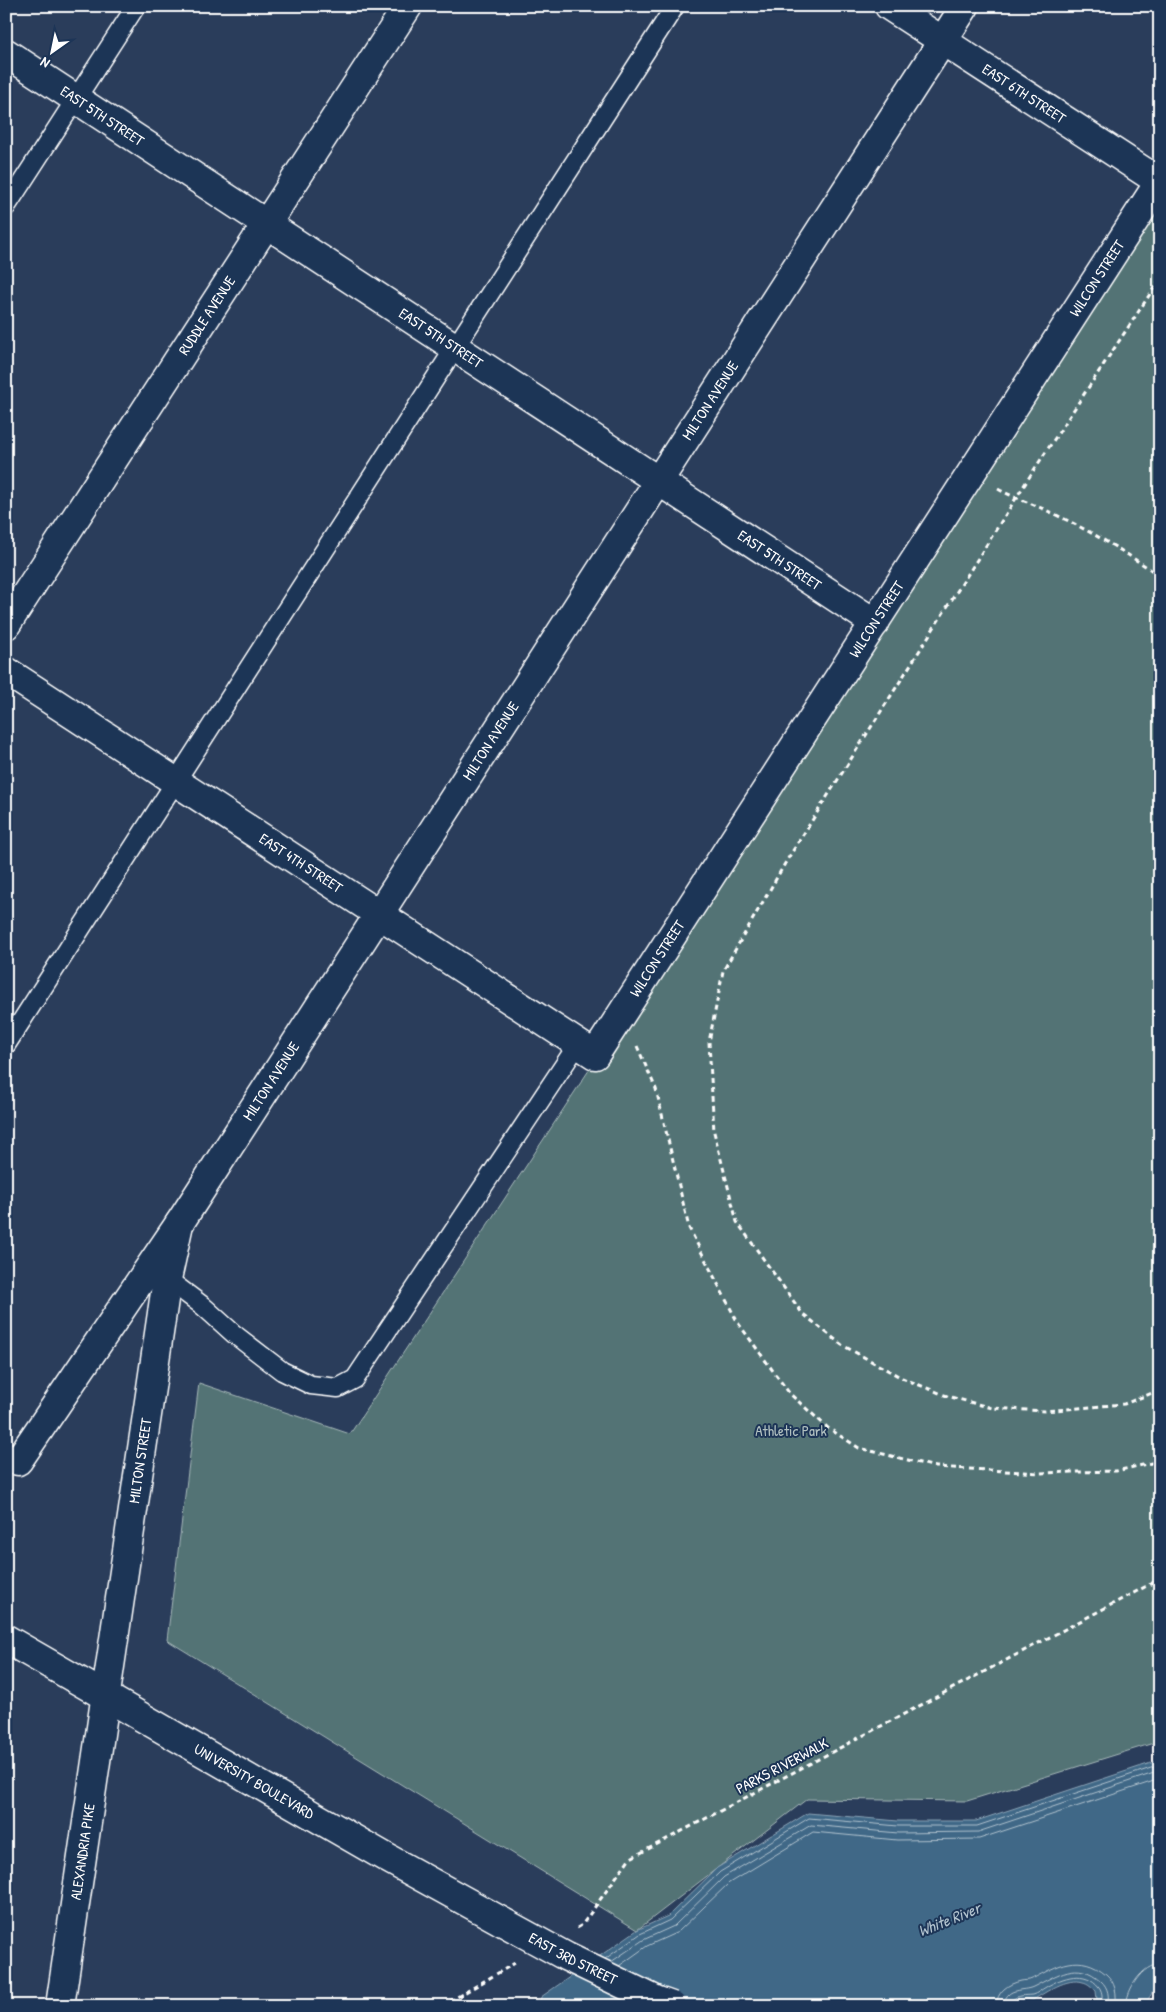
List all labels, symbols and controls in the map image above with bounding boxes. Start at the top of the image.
north arrow [28,28,78,78]
text: N [36,53,53,73]
street label: EAST 6TH STREET [978,58,1071,129]
street label: EAST 5TH STREET [56,80,149,151]
street label: WILCON STREET [1064,235,1130,320]
street label: RUDDLE AVENUE [173,271,240,359]
street label: EAST 5TH STREET [395,303,488,373]
street label: MILTON AVENUE [677,357,743,444]
street label: EAST 5TH STREET [734,525,827,596]
street label: WILCON STREET [844,576,909,661]
street label: MILTON AVENUE [457,697,524,784]
street label: EAST 4TH STREET [255,828,348,898]
street label: WILCON STREET [624,915,690,1001]
street label: MILTON AVENUE [237,1037,304,1125]
street label: MILTON STREET [123,1416,157,1505]
park label: Athletic Park [755,1420,827,1441]
street label: PARKS RIVERWALK [732,1732,832,1799]
street label: UNIVERSITY BOULEVARD [190,1738,319,1824]
street label: ALEXANDRIA PIKE [65,1802,100,1901]
water label: White River [915,1896,985,1941]
street label: EAST 3RD STREET [525,1927,622,1990]

